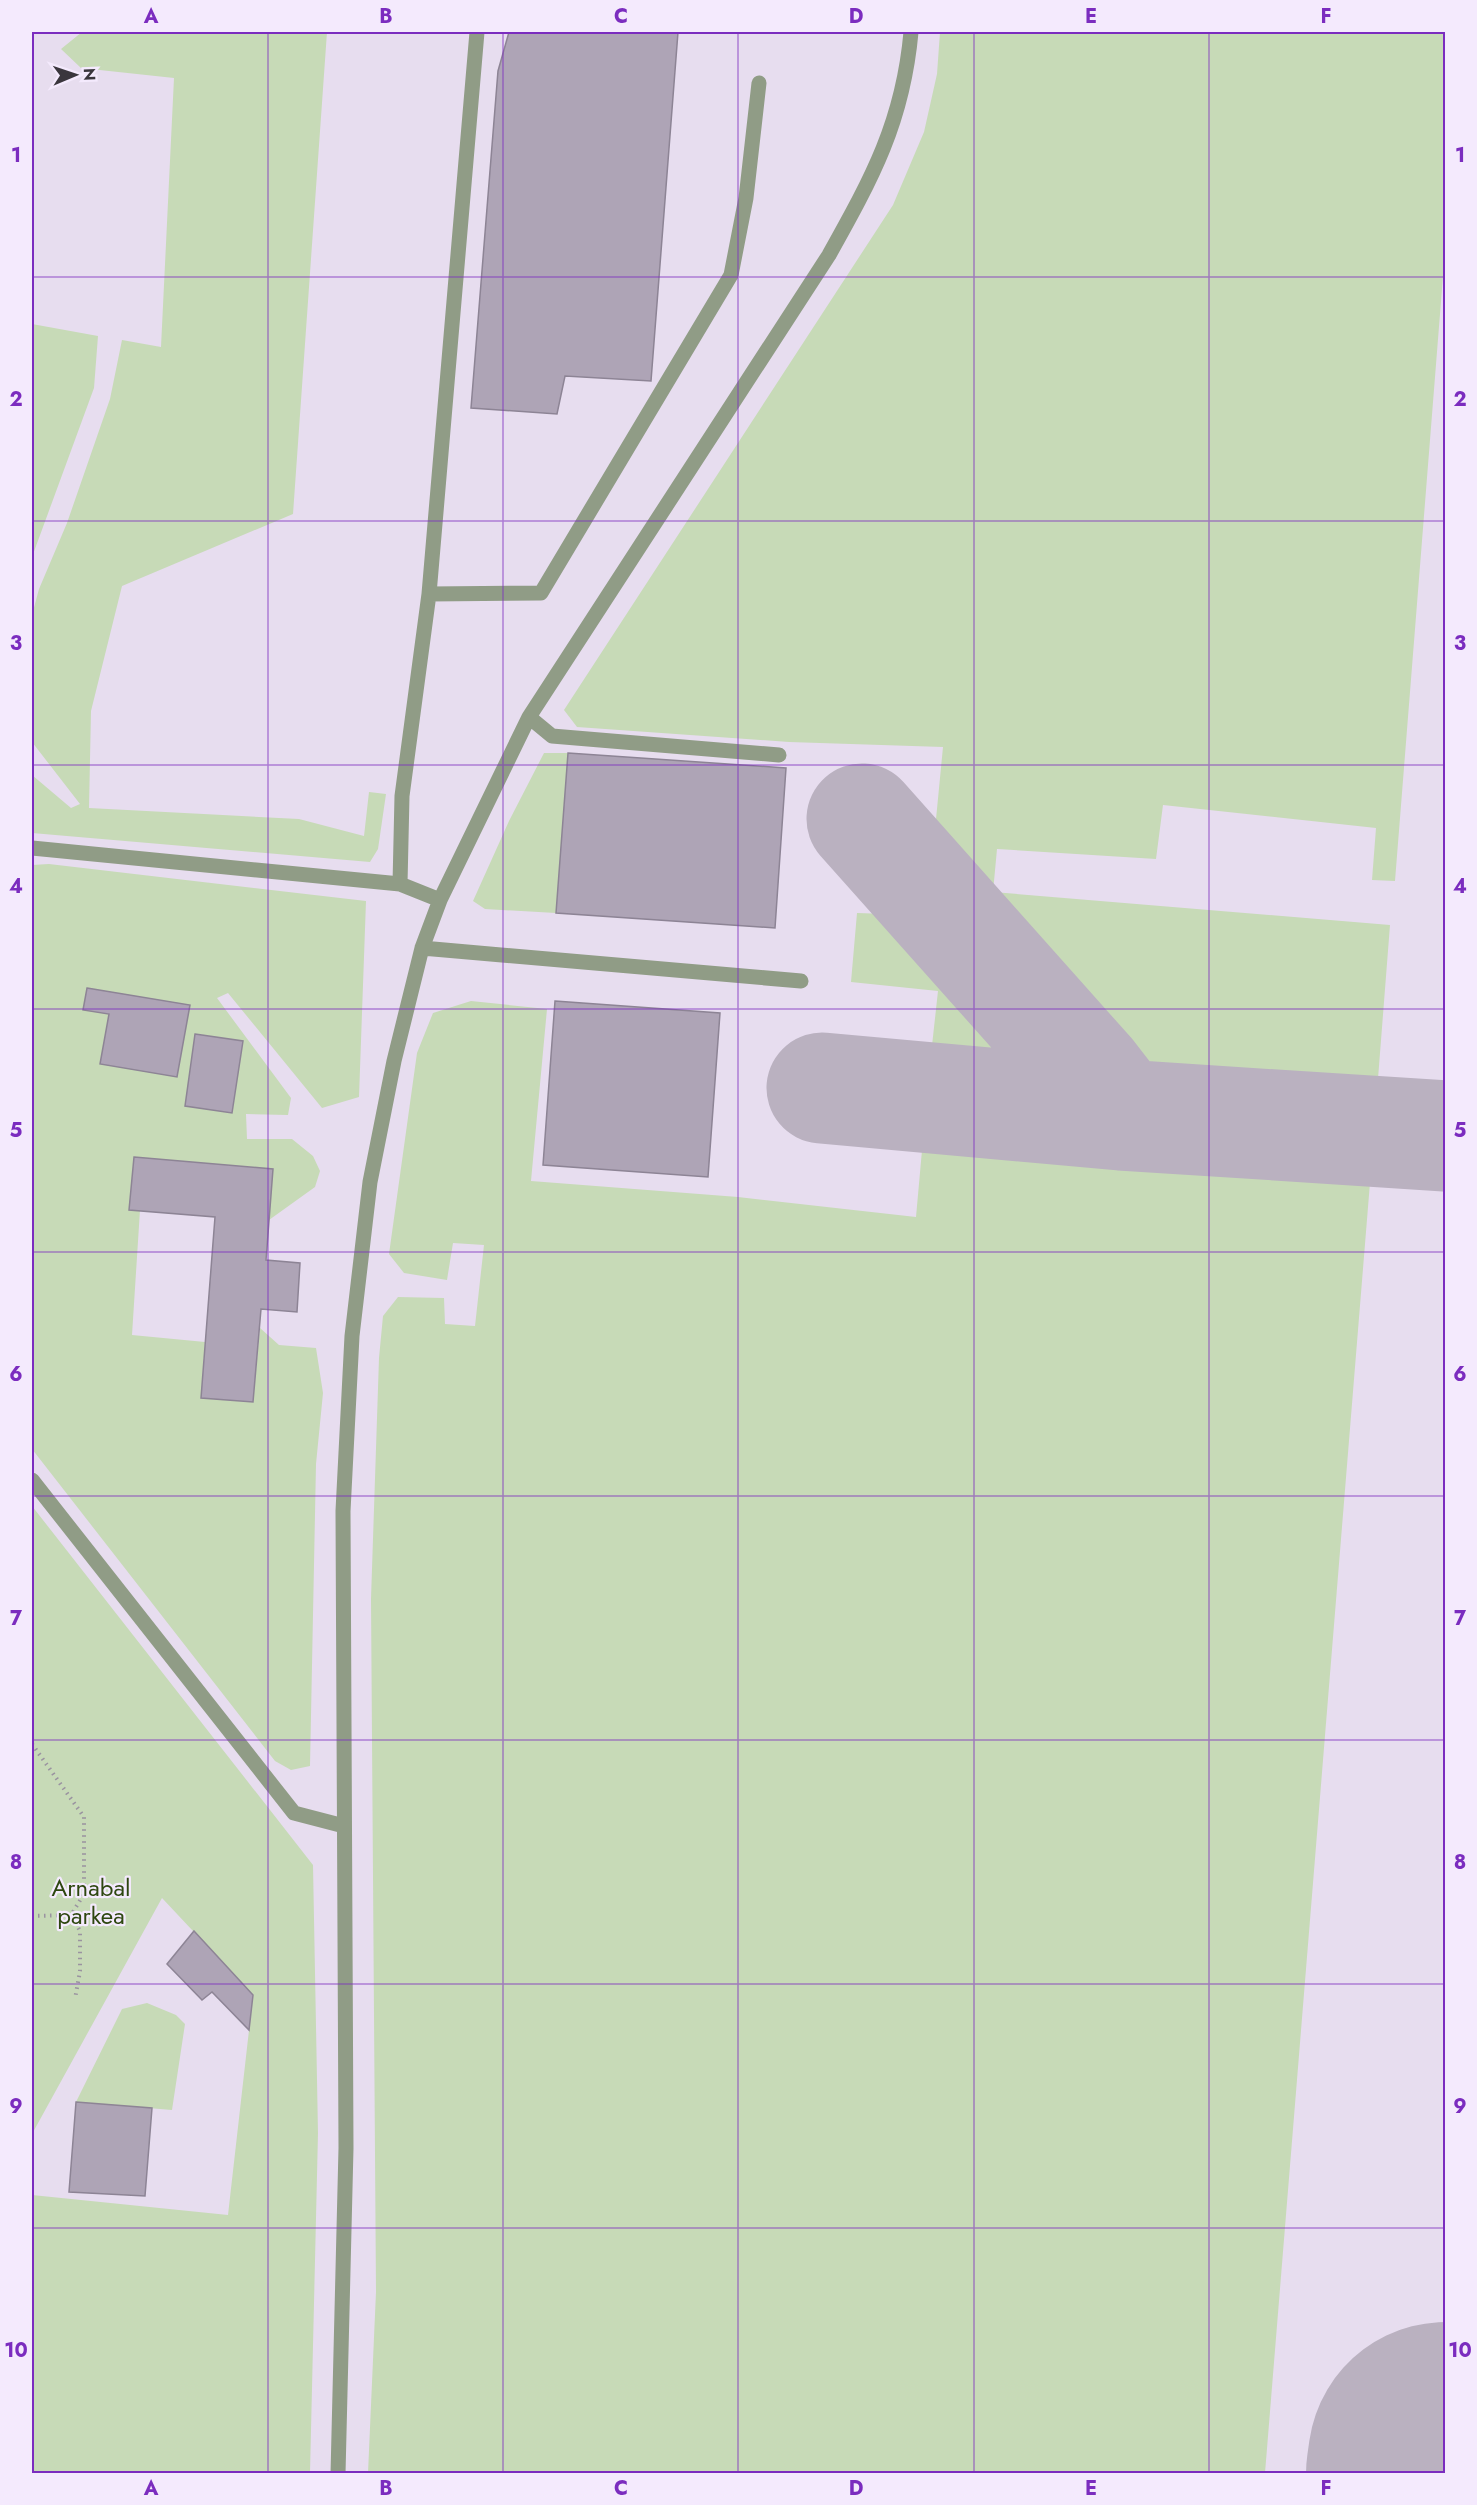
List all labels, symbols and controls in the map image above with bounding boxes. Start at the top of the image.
text: A [143,2,159,31]
text: B [379,2,393,31]
text: C [614,2,628,31]
text: D [849,2,863,31]
text: E [1085,2,1097,31]
text: F [1320,2,1332,31]
north arrow [45,45,105,105]
text: N [78,68,101,81]
text: 1 [11,141,21,170]
text: 1 [1455,141,1465,170]
text: 2 [9,385,23,414]
text: 2 [1453,385,1467,414]
text: 3 [10,629,22,658]
text: 3 [1454,629,1466,658]
text: 4 [9,872,23,901]
text: 4 [1453,872,1467,901]
text: 5 [10,1116,23,1145]
text: 5 [1454,1116,1467,1145]
text: 6 [9,1360,23,1389]
text: 6 [1453,1360,1467,1389]
text: 7 [10,1604,23,1633]
text: 7 [1454,1604,1467,1633]
text: 8 [10,1848,22,1877]
text: 8 [1454,1848,1466,1877]
park label: Arnabal parkea [52,1870,130,1933]
text: 9 [9,2092,23,2121]
text: 9 [1453,2092,1467,2121]
text: 10 [4,2336,28,2365]
text: 10 [1448,2336,1472,2365]
text: A [143,2474,159,2503]
text: B [379,2474,393,2503]
text: C [614,2474,628,2503]
text: D [849,2474,863,2503]
text: E [1085,2474,1097,2503]
text: F [1320,2474,1332,2503]

